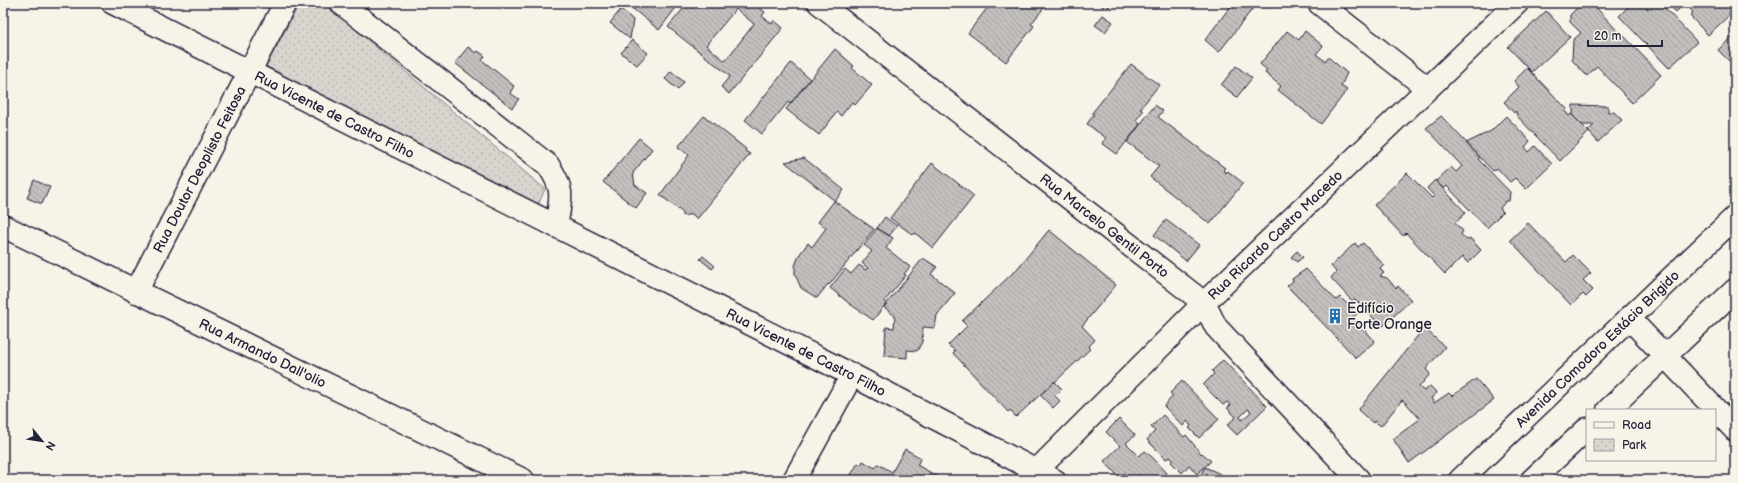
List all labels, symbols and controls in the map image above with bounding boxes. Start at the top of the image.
scale bar [1588,22,1662,48]
text: 20 m [1594,29,1621,44]
street label: Rua Vicente de Castro Filho [252,67,417,162]
street label: Rua Doutor Deoplisto Feitosa [149,83,249,256]
street label: Rua Ricardo Castro Macedo [1204,166,1346,303]
street label: Rua Marcelo Gentil Porto [1036,170,1173,281]
street label: Avenida Comodoro Estácio Brigido [1512,267,1683,431]
place label: Edifício Forte Orange [1347,300,1432,333]
street label: Rua Vicente de Castro Filho [723,305,889,400]
building icon: Edifício Forte Orange [1326,307,1344,325]
street label: Rua Armando Dall'olio [196,315,329,391]
legend [1586,409,1716,461]
text: Road [1622,418,1651,433]
north arrow [22,421,62,461]
text: Park [1622,438,1646,453]
text: N [43,439,58,453]

